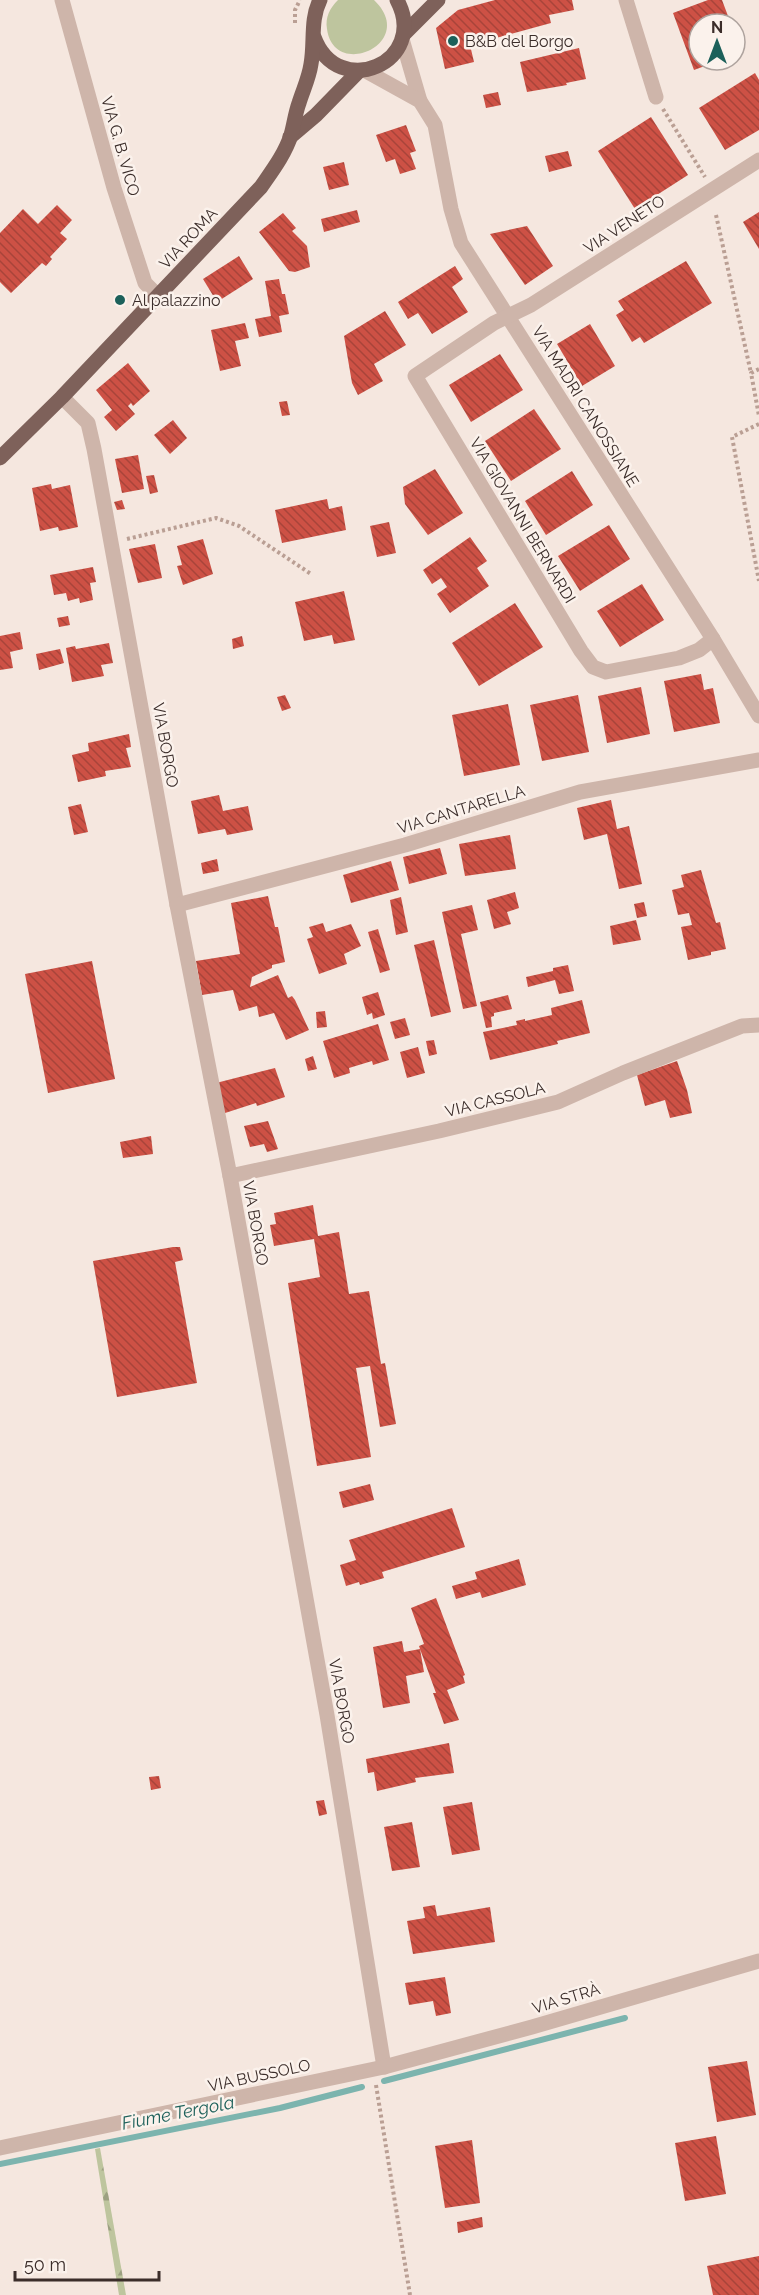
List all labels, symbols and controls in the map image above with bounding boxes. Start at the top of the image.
north arrow [687,12,747,72]
text: N [711,18,723,37]
place label: B&B del Borgo [465,32,573,51]
marker: B&B del Borgo [446,34,460,48]
street label: VIA G. B. VICO [97,94,144,198]
street label: VIA VENETO [580,191,668,258]
street label: VIA ROMA [155,204,222,273]
place label: Al palazzino [132,291,221,310]
marker: Al palazzino [113,293,127,307]
street label: VIA MADRI CANOSSIANE [528,322,643,491]
street label: VIA GIOVANNI BERNARDI [466,434,580,606]
street label: VIA BORGO [149,701,182,789]
street label: VIA CANTARELLA [395,781,527,838]
street label: VIA CASSOLA [443,1078,547,1121]
street label: VIA BORGO [239,1179,272,1267]
street label: VIA BORGO [325,1657,358,1745]
street label: VIA STRÀ [530,1978,603,2018]
street label: VIA BUSSOLO [206,2055,312,2096]
water label: Fiume Tergola [120,2091,236,2134]
scale bar [15,2244,159,2282]
text: 50 m [24,2254,66,2275]

